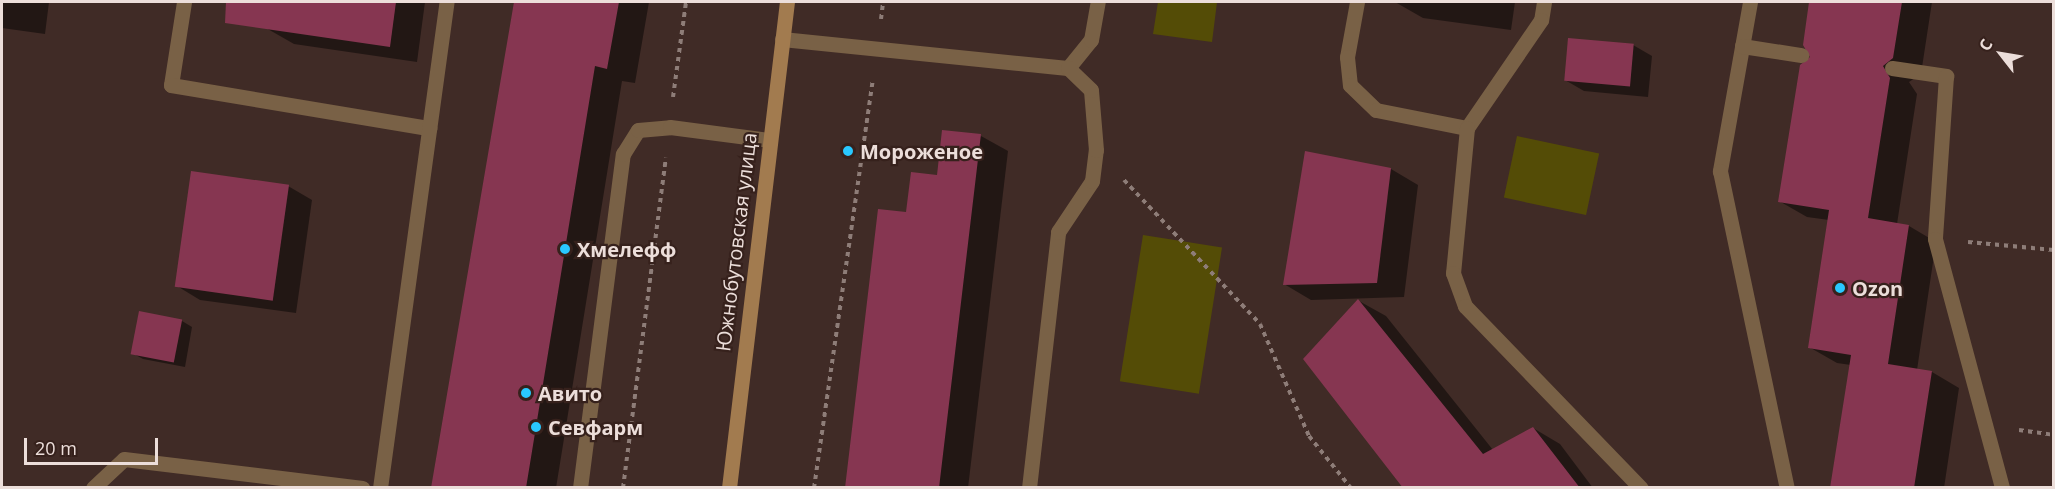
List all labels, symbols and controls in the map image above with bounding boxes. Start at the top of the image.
north arrow [1971,24,2031,84]
text: С [1974,35,1998,55]
street label: Южнобутовская улица [711,131,761,353]
place label: Мороженое [860,139,983,163]
marker: Мороженое [841,144,855,158]
place label: Хмелефф [577,237,676,261]
marker: Хмелефф [558,242,572,256]
place label: Ozon [1852,276,1903,300]
marker: Ozon [1833,281,1847,295]
place label: Авито [538,381,602,405]
marker: Авито [519,386,533,400]
place label: Севфарм [548,415,643,439]
marker: Севфарм [529,420,543,434]
scale bar [27,426,160,464]
text: 20 m [35,436,77,460]

